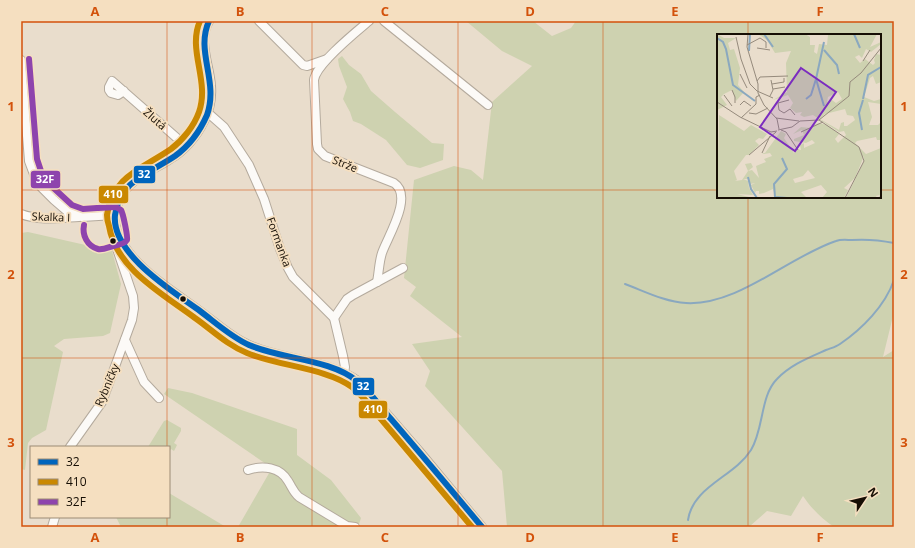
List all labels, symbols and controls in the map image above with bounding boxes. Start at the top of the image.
text: A [91,2,100,20]
text: B [236,2,245,20]
text: C [381,2,389,20]
text: D [525,2,535,20]
text: E [671,2,679,20]
text: F [816,2,824,20]
inset map [717,34,881,198]
text: 1 [7,97,15,115]
text: 1 [900,97,908,115]
street label: Žlutá [141,104,170,133]
street label: Strže [330,152,360,175]
line badge: 32 [133,165,156,184]
text: 32 [138,166,150,181]
line badge: 32F [30,170,61,189]
text: 32F [36,171,54,186]
line badge: 410 [98,185,129,204]
text: 410 [104,186,122,201]
street label: Skalka I [32,208,71,225]
street label: Formanka [264,215,295,269]
unlabelled marker [108,236,118,246]
text: 2 [7,265,15,283]
text: 2 [900,265,908,283]
unlabelled marker [178,294,188,304]
street label: Rybníčky [91,361,122,409]
line badge: 32 [352,377,375,396]
text: 32 [357,378,369,393]
line badge: 410 [358,400,388,419]
text: 410 [364,401,382,416]
text: 3 [7,433,15,451]
text: 3 [900,433,908,451]
legend [30,446,170,518]
text: 32 [66,453,80,470]
text: 410 [66,473,87,490]
north arrow [845,478,885,518]
text: N [865,484,882,500]
text: 32F [66,493,86,510]
text: A [91,528,100,546]
text: B [236,528,245,546]
text: C [381,528,389,546]
text: D [525,528,535,546]
text: E [671,528,679,546]
text: F [816,528,824,546]

